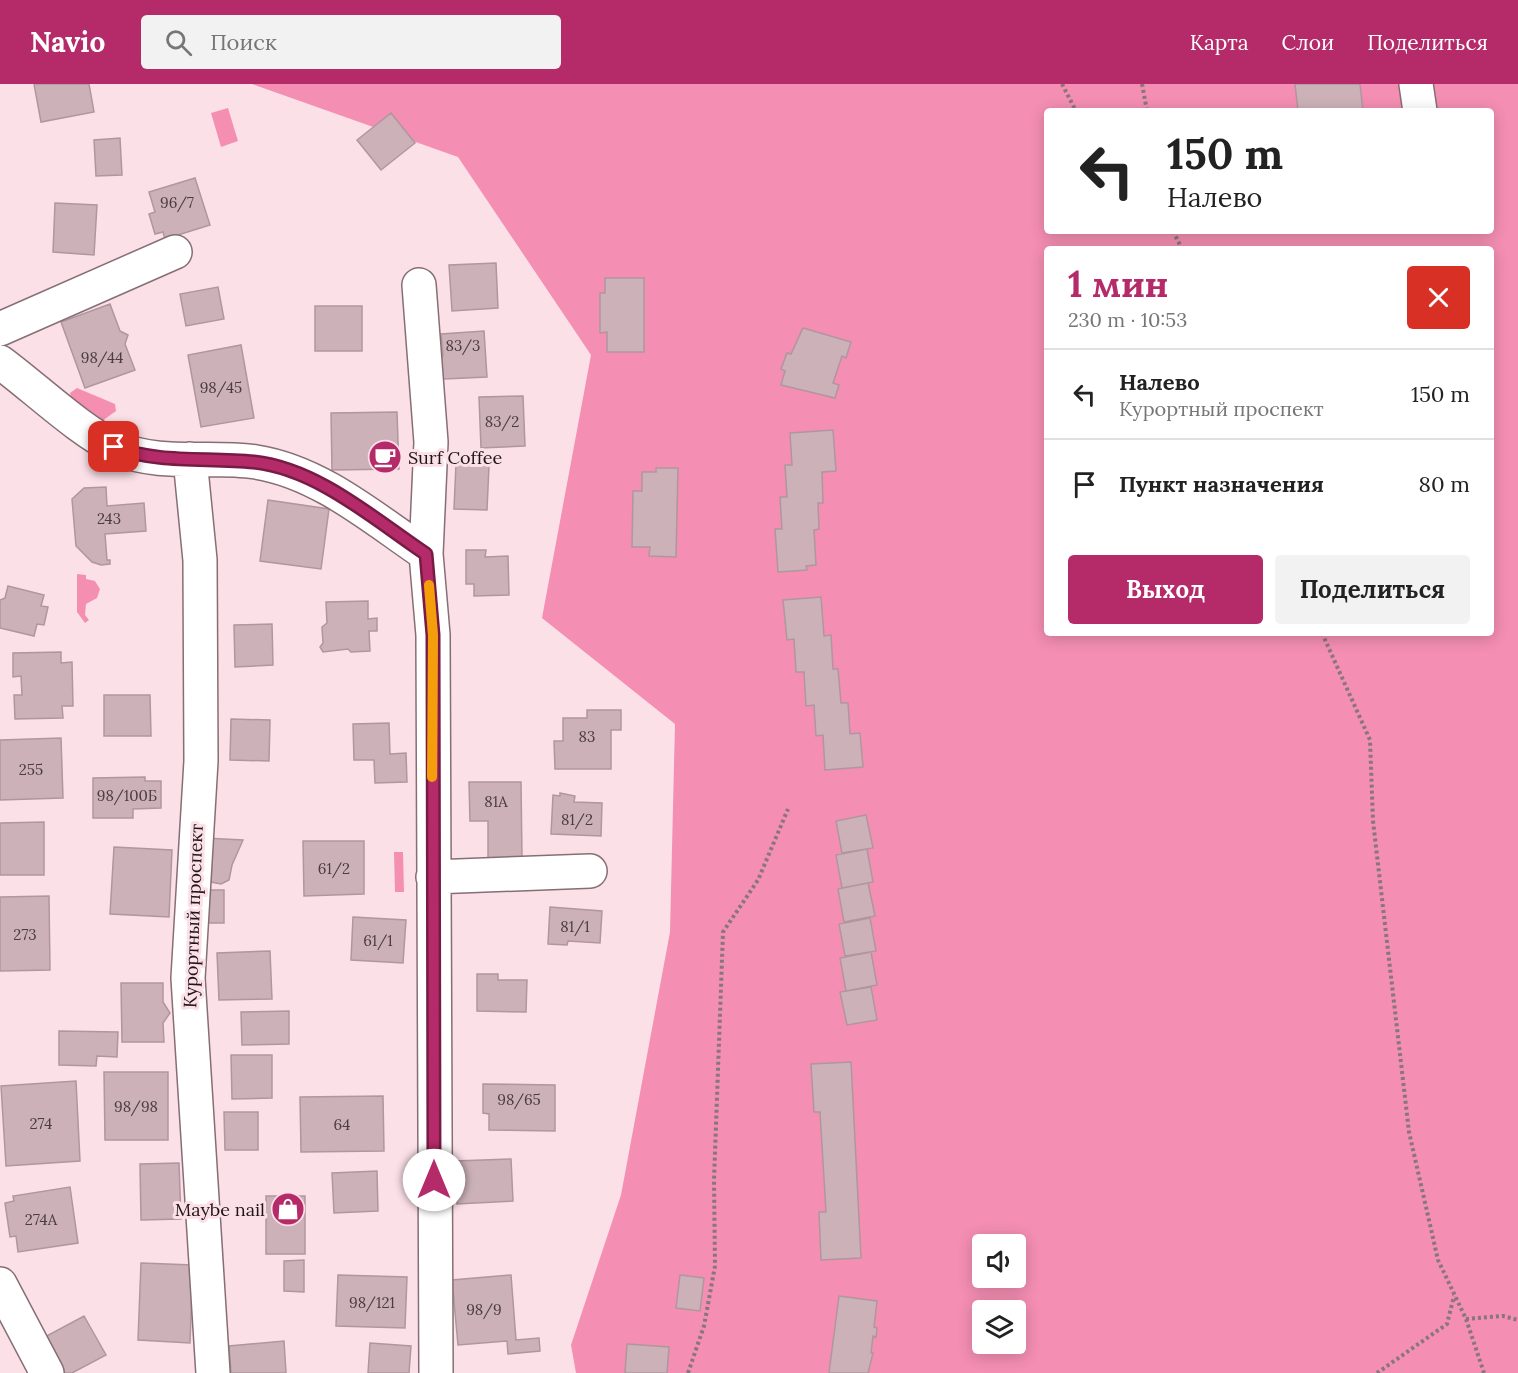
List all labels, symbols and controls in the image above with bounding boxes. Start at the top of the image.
search box [141,15,561,69]
text: Navio [30,24,105,60]
icon: search [162,26,195,59]
text: Поиск [210,28,277,56]
text: Карта [1190,29,1249,56]
text: Слои [1282,29,1334,56]
text: Поделиться [1367,29,1488,56]
text: 150 m [1167,127,1283,181]
icon: left [1068,132,1146,210]
text: Налево [1167,180,1262,214]
house number: 96/7 [160,193,194,213]
text: 1 мин [1068,261,1169,307]
button: close [1407,266,1470,329]
text: 230 m · 10:53 [1068,307,1187,332]
house number: 83/3 [446,336,480,356]
house number: 98/44 [81,348,123,368]
text: Налево [1119,368,1200,396]
house number: 98/45 [200,378,242,398]
icon: left [1068,378,1101,411]
text: 150 m [1411,380,1470,408]
text: Курортный проспект [1119,396,1324,421]
house number: 83/2 [485,412,519,432]
pin [88,421,139,472]
icon: arrive [97,430,130,463]
cafe icon: Surf Coffee [367,439,403,475]
place label: Surf Coffee [408,446,502,469]
icon: arrive [1068,468,1101,501]
text: Пункт назначения [1119,470,1324,498]
text: 80 m [1419,470,1470,498]
house number: 243 [97,509,121,528]
button: Выход [1068,555,1263,624]
button: Поделиться [1275,555,1470,624]
house number: 83 [579,727,595,746]
house number: 255 [19,760,43,779]
house number: 98/100Б [97,786,157,806]
house number: 81А [484,792,508,811]
house number: 81/2 [561,810,593,830]
street label: Курортный проспект [178,823,208,1008]
house number: 61/2 [318,859,350,879]
house number: 81/1 [560,917,590,937]
house number: 273 [13,925,37,944]
house number: 61/1 [363,931,393,951]
house number: 98/65 [497,1090,541,1110]
house number: 98/98 [114,1097,158,1117]
house number: 274 [30,1114,52,1133]
house number: 64 [334,1115,350,1134]
position arrow [402,1148,466,1212]
shop icon: Maybe nail [270,1191,306,1227]
place label: Maybe nail [175,1198,265,1221]
house number: 274А [25,1210,58,1229]
map controls [972,1234,1026,1354]
button: sound [972,1234,1026,1288]
house number: 98/121 [349,1293,395,1313]
house number: 98/9 [466,1300,502,1320]
button: layers [972,1300,1026,1354]

